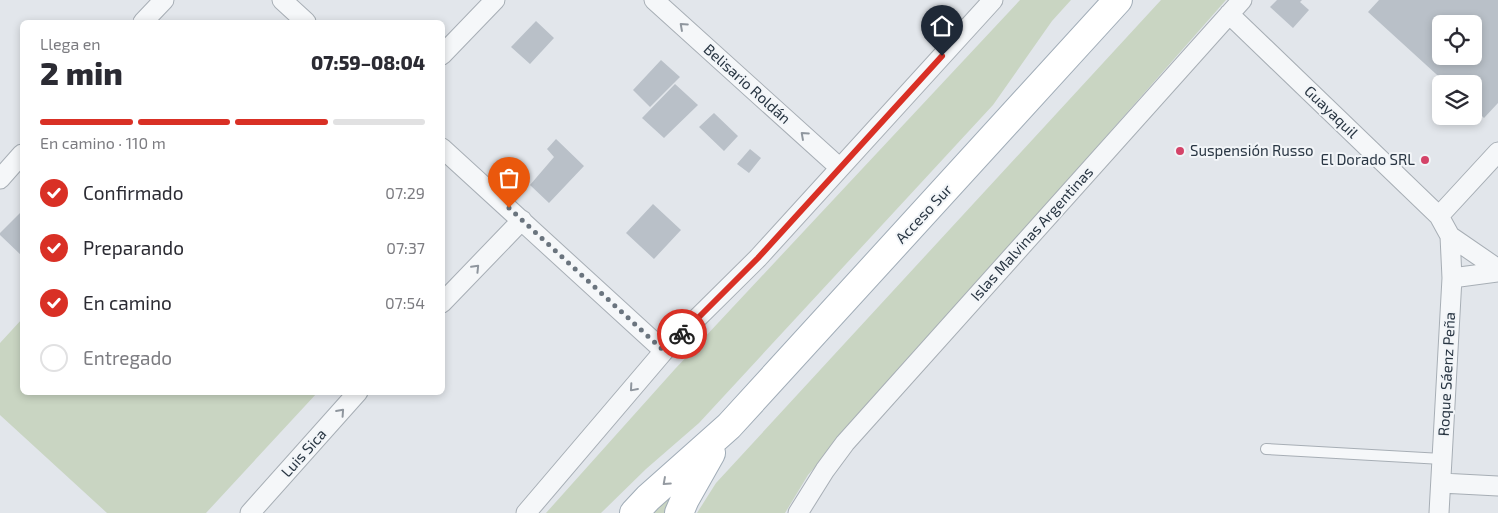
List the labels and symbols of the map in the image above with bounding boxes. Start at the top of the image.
pin [921,5,963,56]
one-way arrow [680,23,689,32]
street label: Belisario Roldán [701,40,795,127]
street label: Guayaquil [1301,81,1363,142]
one-way arrow [800,132,809,141]
place label: Suspensión Russo [1190,141,1314,159]
marker: Suspensión Russo [1174,145,1186,157]
place label: El Dorado SRL [1321,150,1415,168]
marker: El Dorado SRL [1419,154,1431,166]
pin [488,157,530,208]
street label: Islas Malvinas Argentinas [966,163,1096,304]
street label: Acceso Sur [891,180,955,247]
one-way arrow [470,264,479,273]
courier [657,309,707,359]
street label: Roque Sáenz Peña [1434,311,1458,437]
one-way arrow [629,383,638,392]
one-way arrow [335,408,344,417]
street label: Luis Sica [277,425,330,480]
one-way arrow [663,476,672,485]

